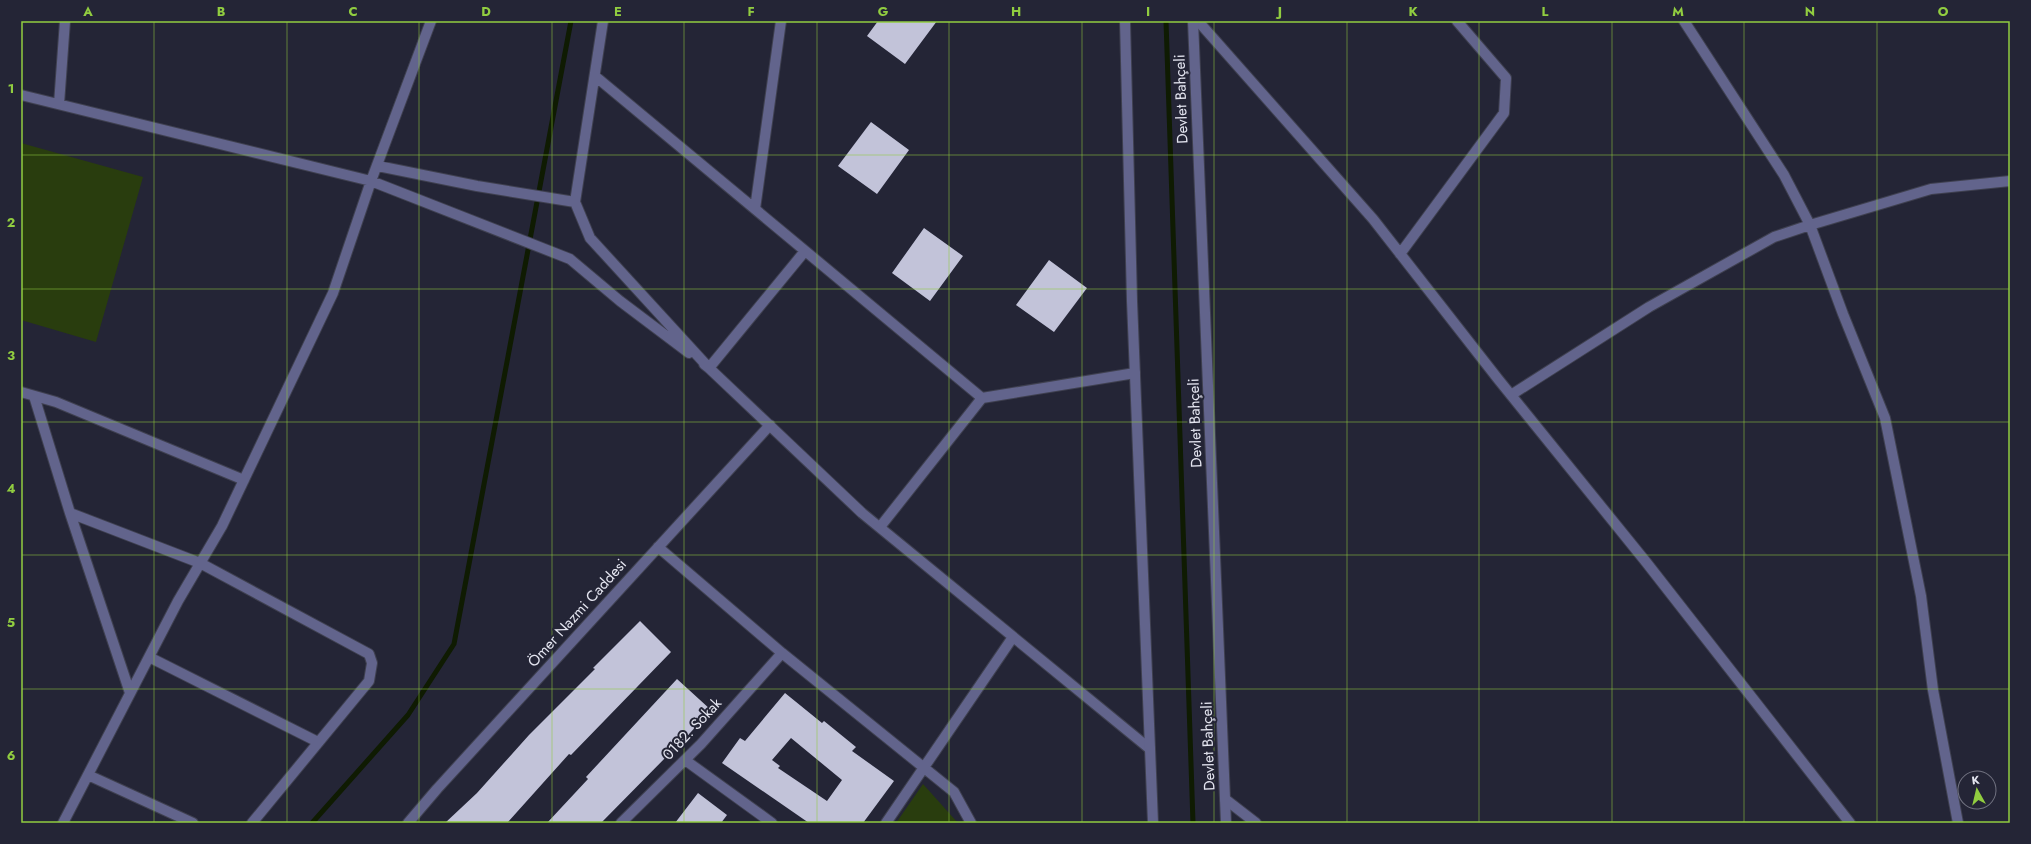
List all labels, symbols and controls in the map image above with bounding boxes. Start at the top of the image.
text: A [82,2,93,21]
text: B [217,2,226,21]
text: C [348,2,358,21]
text: D [481,2,491,21]
text: E [614,2,622,21]
text: F [747,2,755,21]
text: G [878,2,889,21]
text: H [1011,2,1021,21]
text: I [1146,2,1150,21]
text: J [1275,2,1282,21]
text: K [1408,2,1418,21]
text: L [1542,2,1549,21]
text: M [1672,2,1684,21]
text: N [1805,2,1815,21]
text: O [1938,2,1949,21]
street label: Devlet Bahçeli [1168,54,1194,144]
text: 1 [8,79,14,98]
text: 2 [7,213,15,232]
text: 3 [7,346,15,365]
street label: Devlet Bahçeli [1182,378,1208,468]
text: 4 [6,479,16,498]
street label: Ömer Nazmi Caddesi [522,554,632,672]
text: 5 [7,613,15,632]
street label: 0182. Sokak [657,693,727,765]
street label: Devlet Bahçeli [1195,701,1221,791]
text: 6 [7,746,16,765]
north arrow [1957,770,1997,810]
text: K [1971,772,1981,789]

